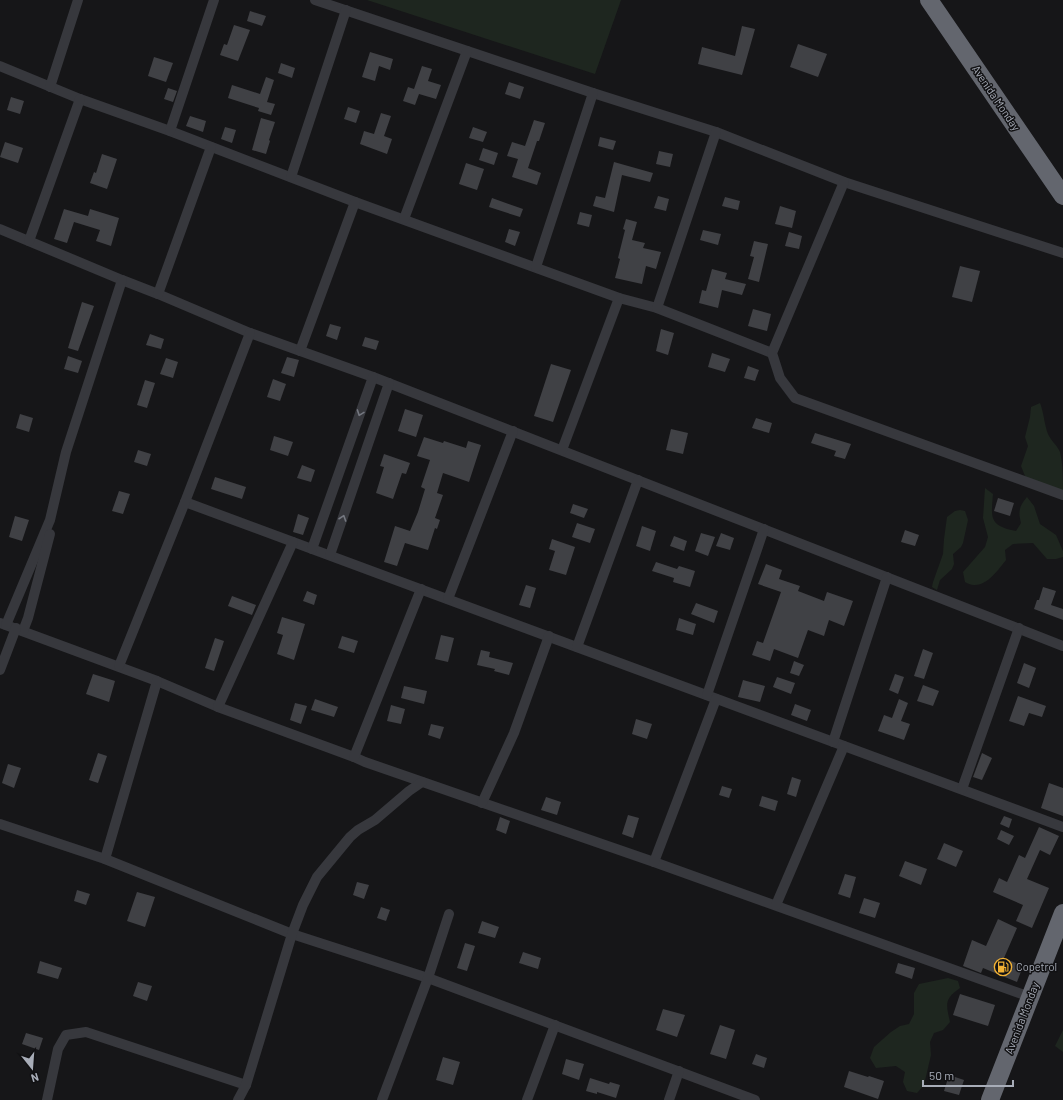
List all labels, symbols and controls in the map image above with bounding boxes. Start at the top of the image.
street label: Avenida Monday [970,63,1023,133]
one-way arrow [356,410,365,417]
one-way arrow [338,515,346,522]
fuel station icon: Copetrol [993,957,1013,977]
place label: Copetrol [1016,960,1057,973]
street label: Avenida Monday [1002,980,1041,1056]
north arrow [12,1048,52,1088]
scale bar [923,1062,1013,1088]
text: 50 m [929,1068,954,1082]
text: N [30,1071,40,1085]

